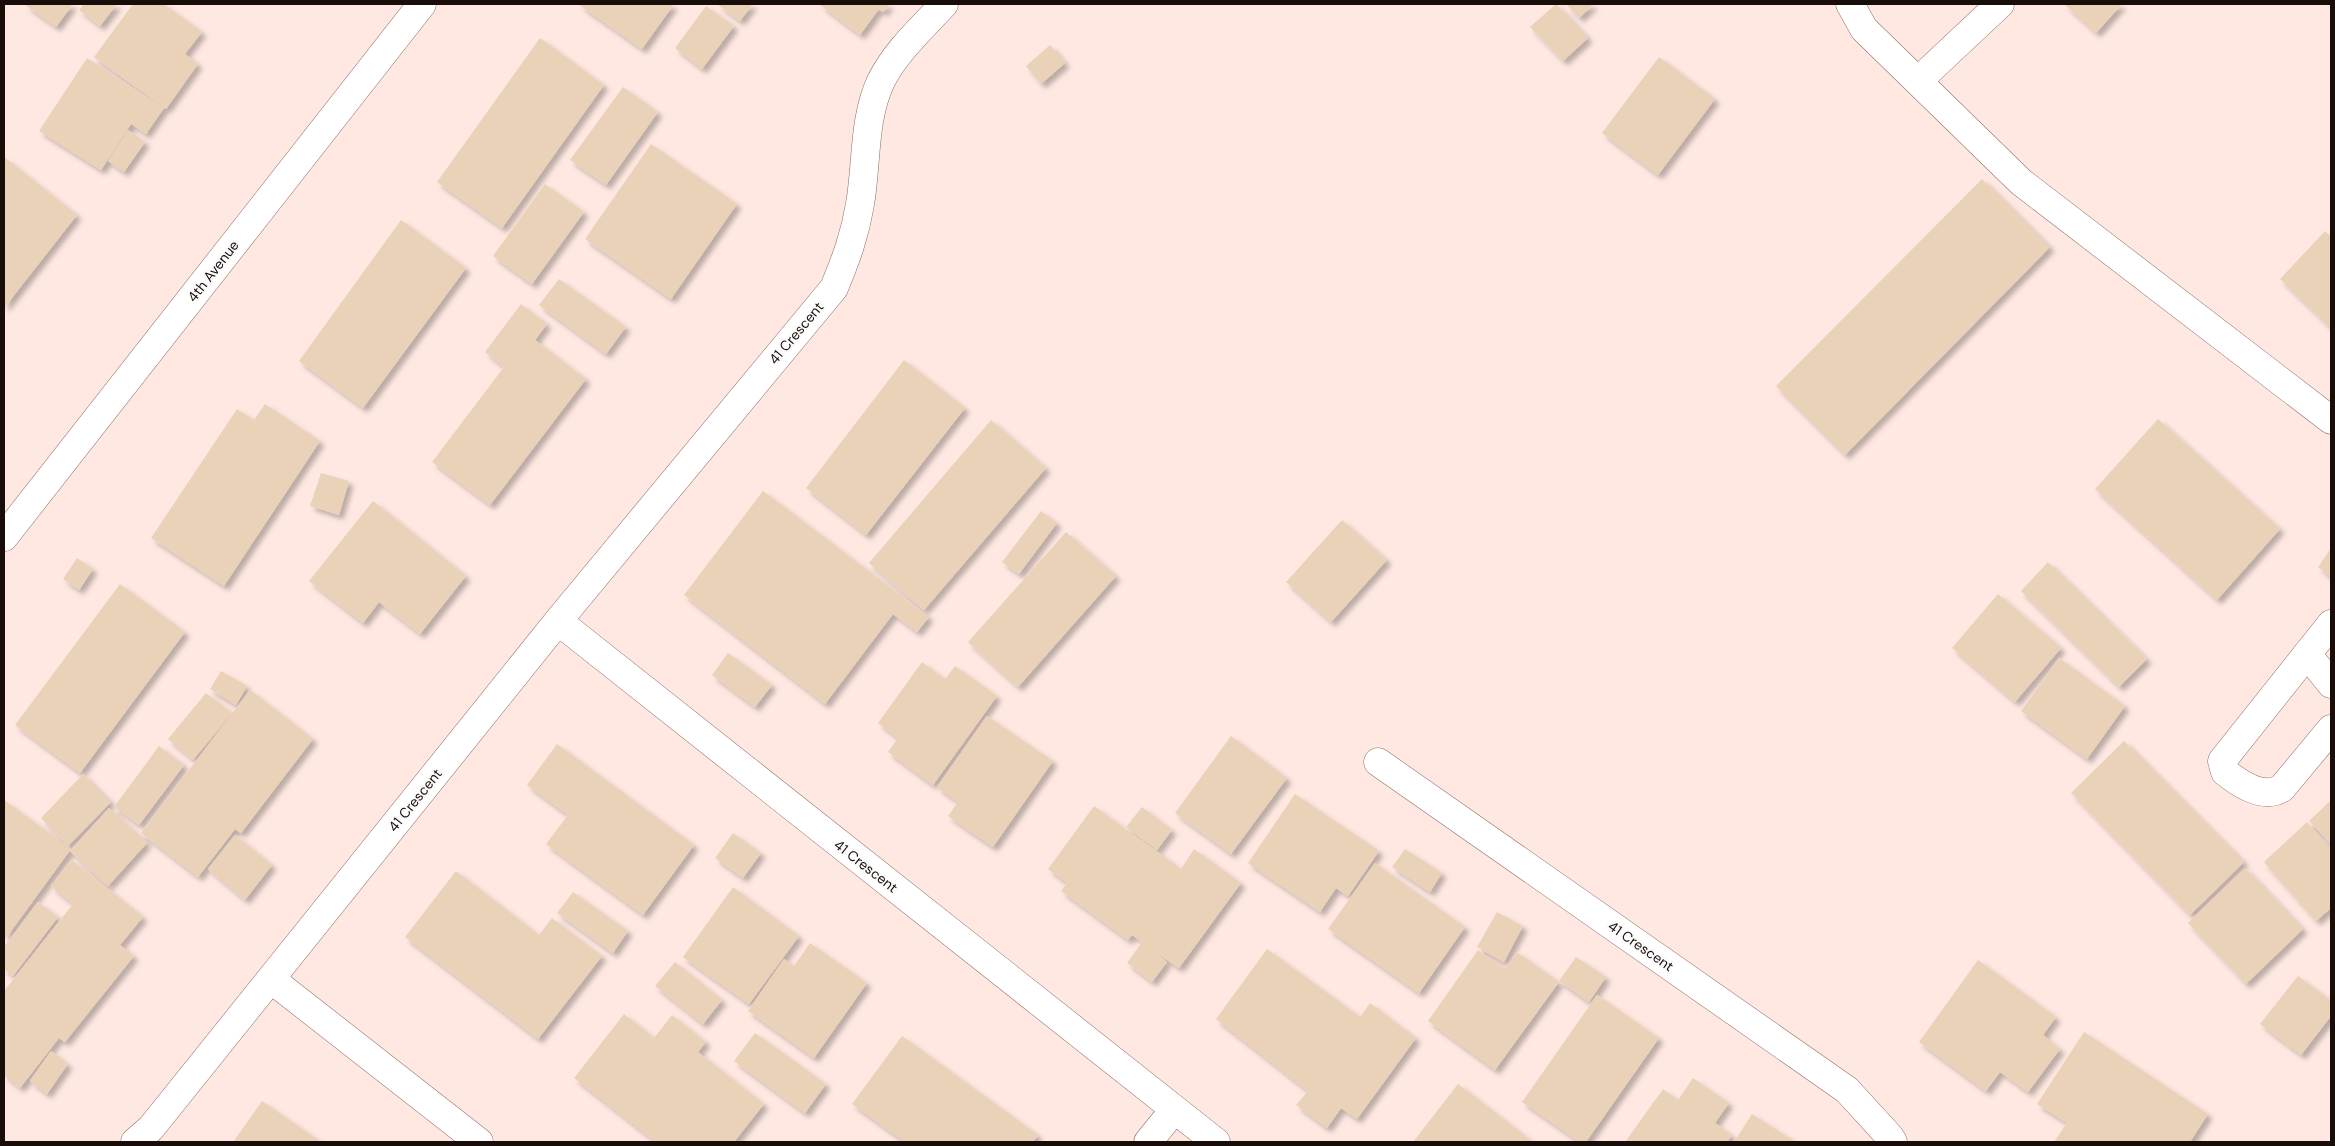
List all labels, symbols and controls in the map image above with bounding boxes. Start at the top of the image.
street label: 4th Avenue [183,237,243,305]
street label: 41 Crescent [765,298,827,368]
street label: 41 Crescent [384,765,446,835]
street label: 41 Crescent [831,836,901,896]
street label: 41 Crescent [1605,917,1677,975]

